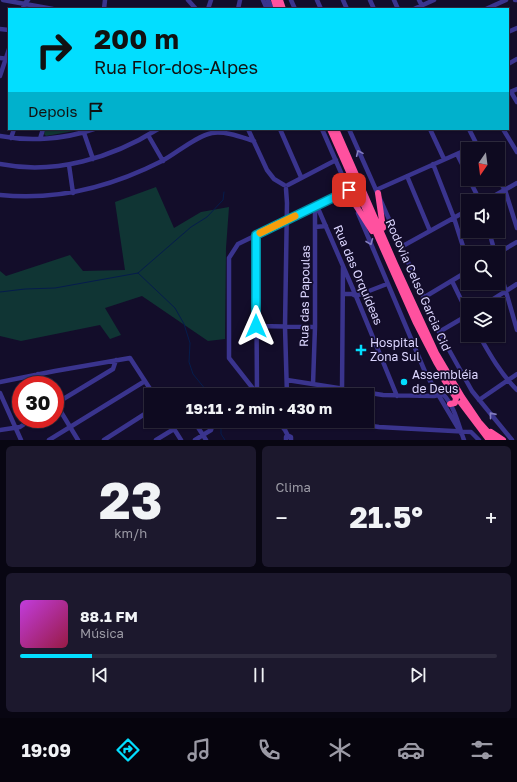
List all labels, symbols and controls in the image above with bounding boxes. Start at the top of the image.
text: 200 m [94,22,179,55]
icon: right [28,24,80,76]
text: Rua Flor-dos-Alpes [94,56,258,78]
icon: arrive [85,100,107,122]
text: Depois [28,102,77,120]
north arrow [461,142,505,186]
map controls [461,142,505,342]
one-way arrow [356,150,364,157]
pin [332,173,366,207]
icon: arrive [338,179,360,201]
button: sound [461,194,505,238]
street label: Rodovia Celso Garcia Cid [383,216,454,353]
street label: Rua das Orquídeas [331,223,386,327]
one-way arrow [366,239,374,246]
street label: Rua das Papoulas [296,245,313,347]
button: search [461,246,505,290]
button: layers [461,298,505,342]
position arrow [235,305,277,347]
place label: Hospital Zona Sul [370,335,420,364]
marker: Hospital Zona Sul [355,344,367,356]
place label: Assembléia de Deus [412,367,478,396]
speed limit sign: 30 [12,376,64,428]
marker: Assembléia de Deus [399,377,409,387]
text: 19:11 · 2 min · 430 m [186,399,332,417]
one-way arrow [489,413,496,420]
text: 23 [99,468,162,530]
text: Clima [276,479,311,495]
text: 21.5° [350,499,423,535]
text: − [276,504,288,531]
text: + [485,504,497,531]
text: km/h [114,525,147,541]
text: 88.1 FM [80,607,138,625]
text: Música [80,625,124,641]
icon: previous [89,664,111,686]
icon: pause [248,664,270,686]
icon: next [407,664,429,686]
icon: directions [114,736,142,764]
icon: music [185,736,213,764]
icon: phone [255,736,283,764]
icon: climate [326,736,354,764]
icon: car [397,736,425,764]
icon: filters [468,736,496,764]
text: 19:09 [21,739,71,761]

